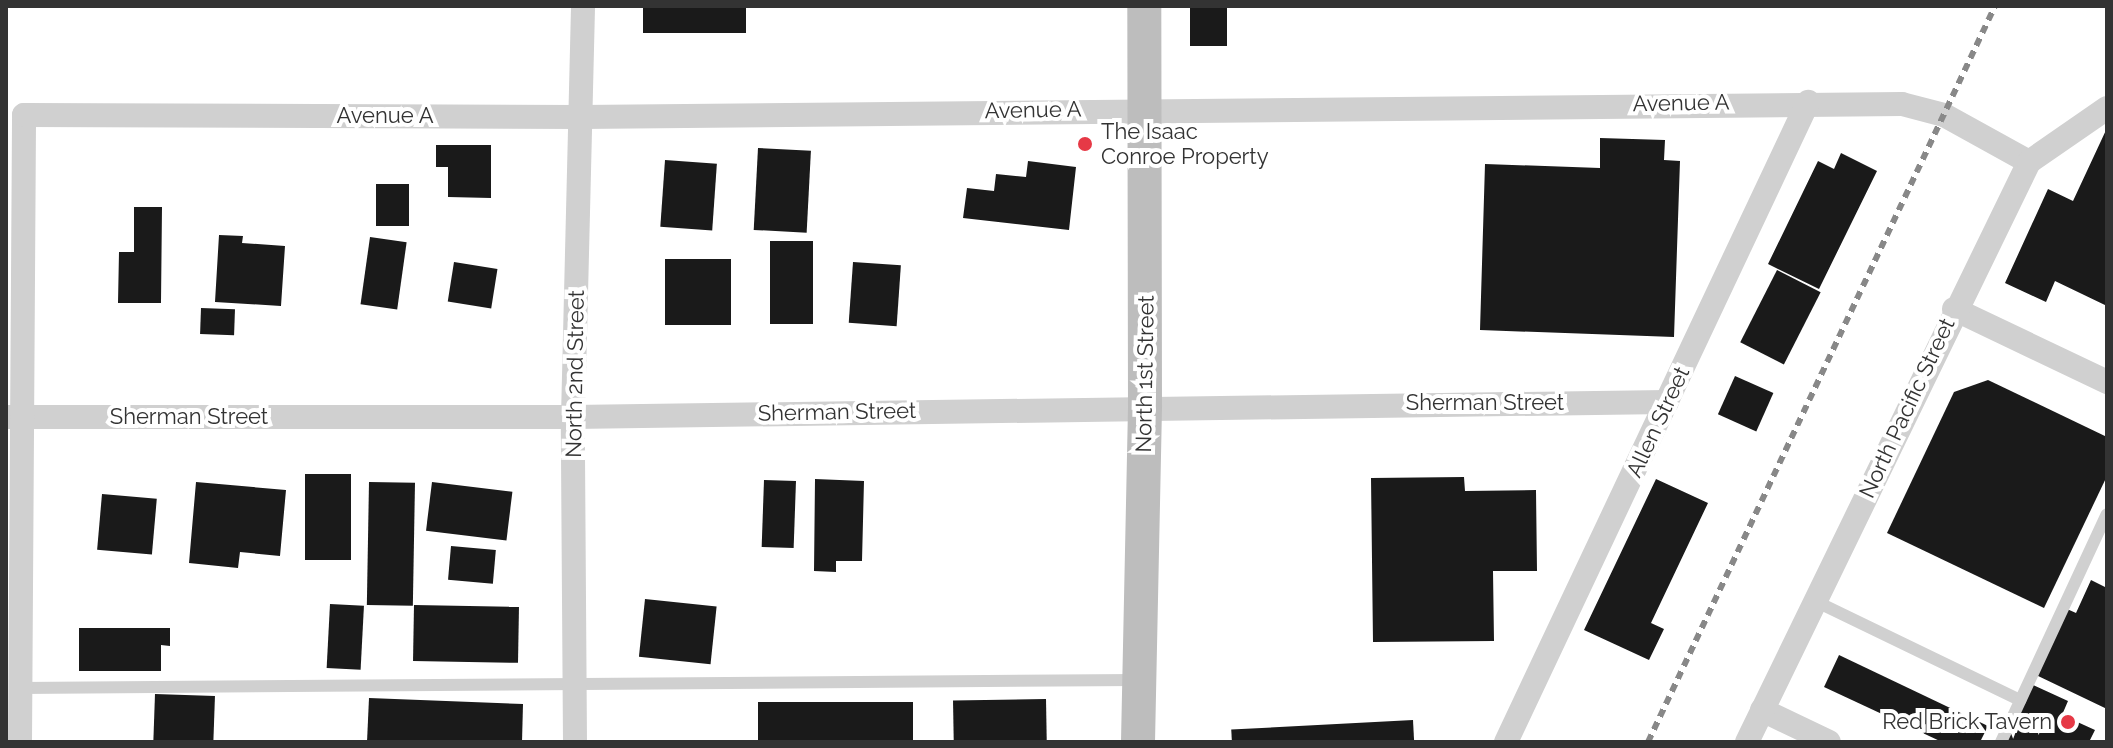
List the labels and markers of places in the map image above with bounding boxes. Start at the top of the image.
place label: The Isaac Conroe Property [1101,118,1269,170]
marker: The Isaac Conroe Property [1076,135,1094,153]
place label: Red Brick Tavern [1882,709,2052,735]
marker: Red Brick Tavern [2059,713,2077,731]

